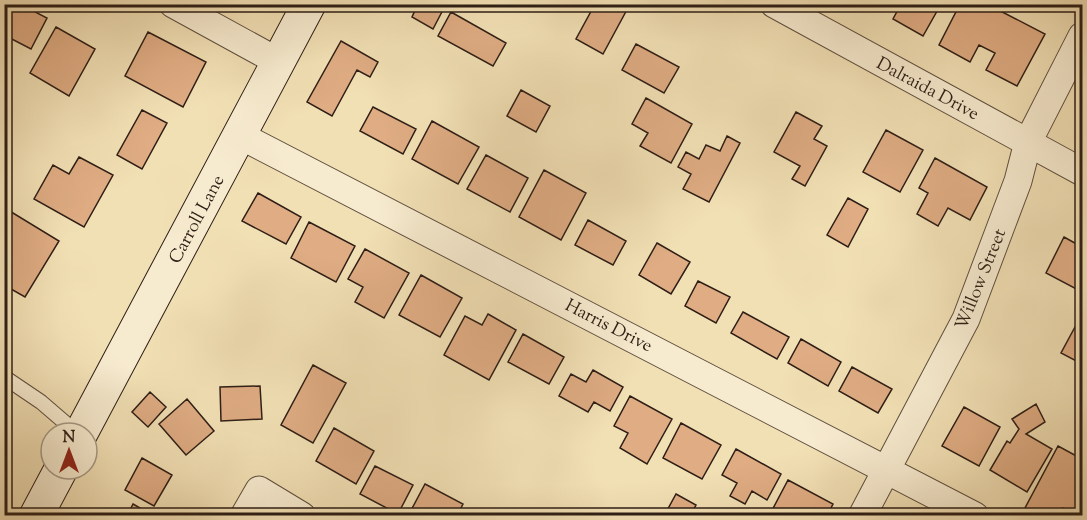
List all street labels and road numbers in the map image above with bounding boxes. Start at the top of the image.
street label: Dalraida Drive [871,52,983,128]
street label: Carroll Lane [163,171,232,269]
street label: Willow Street [950,225,1014,334]
street label: Harris Drive [560,294,656,360]

